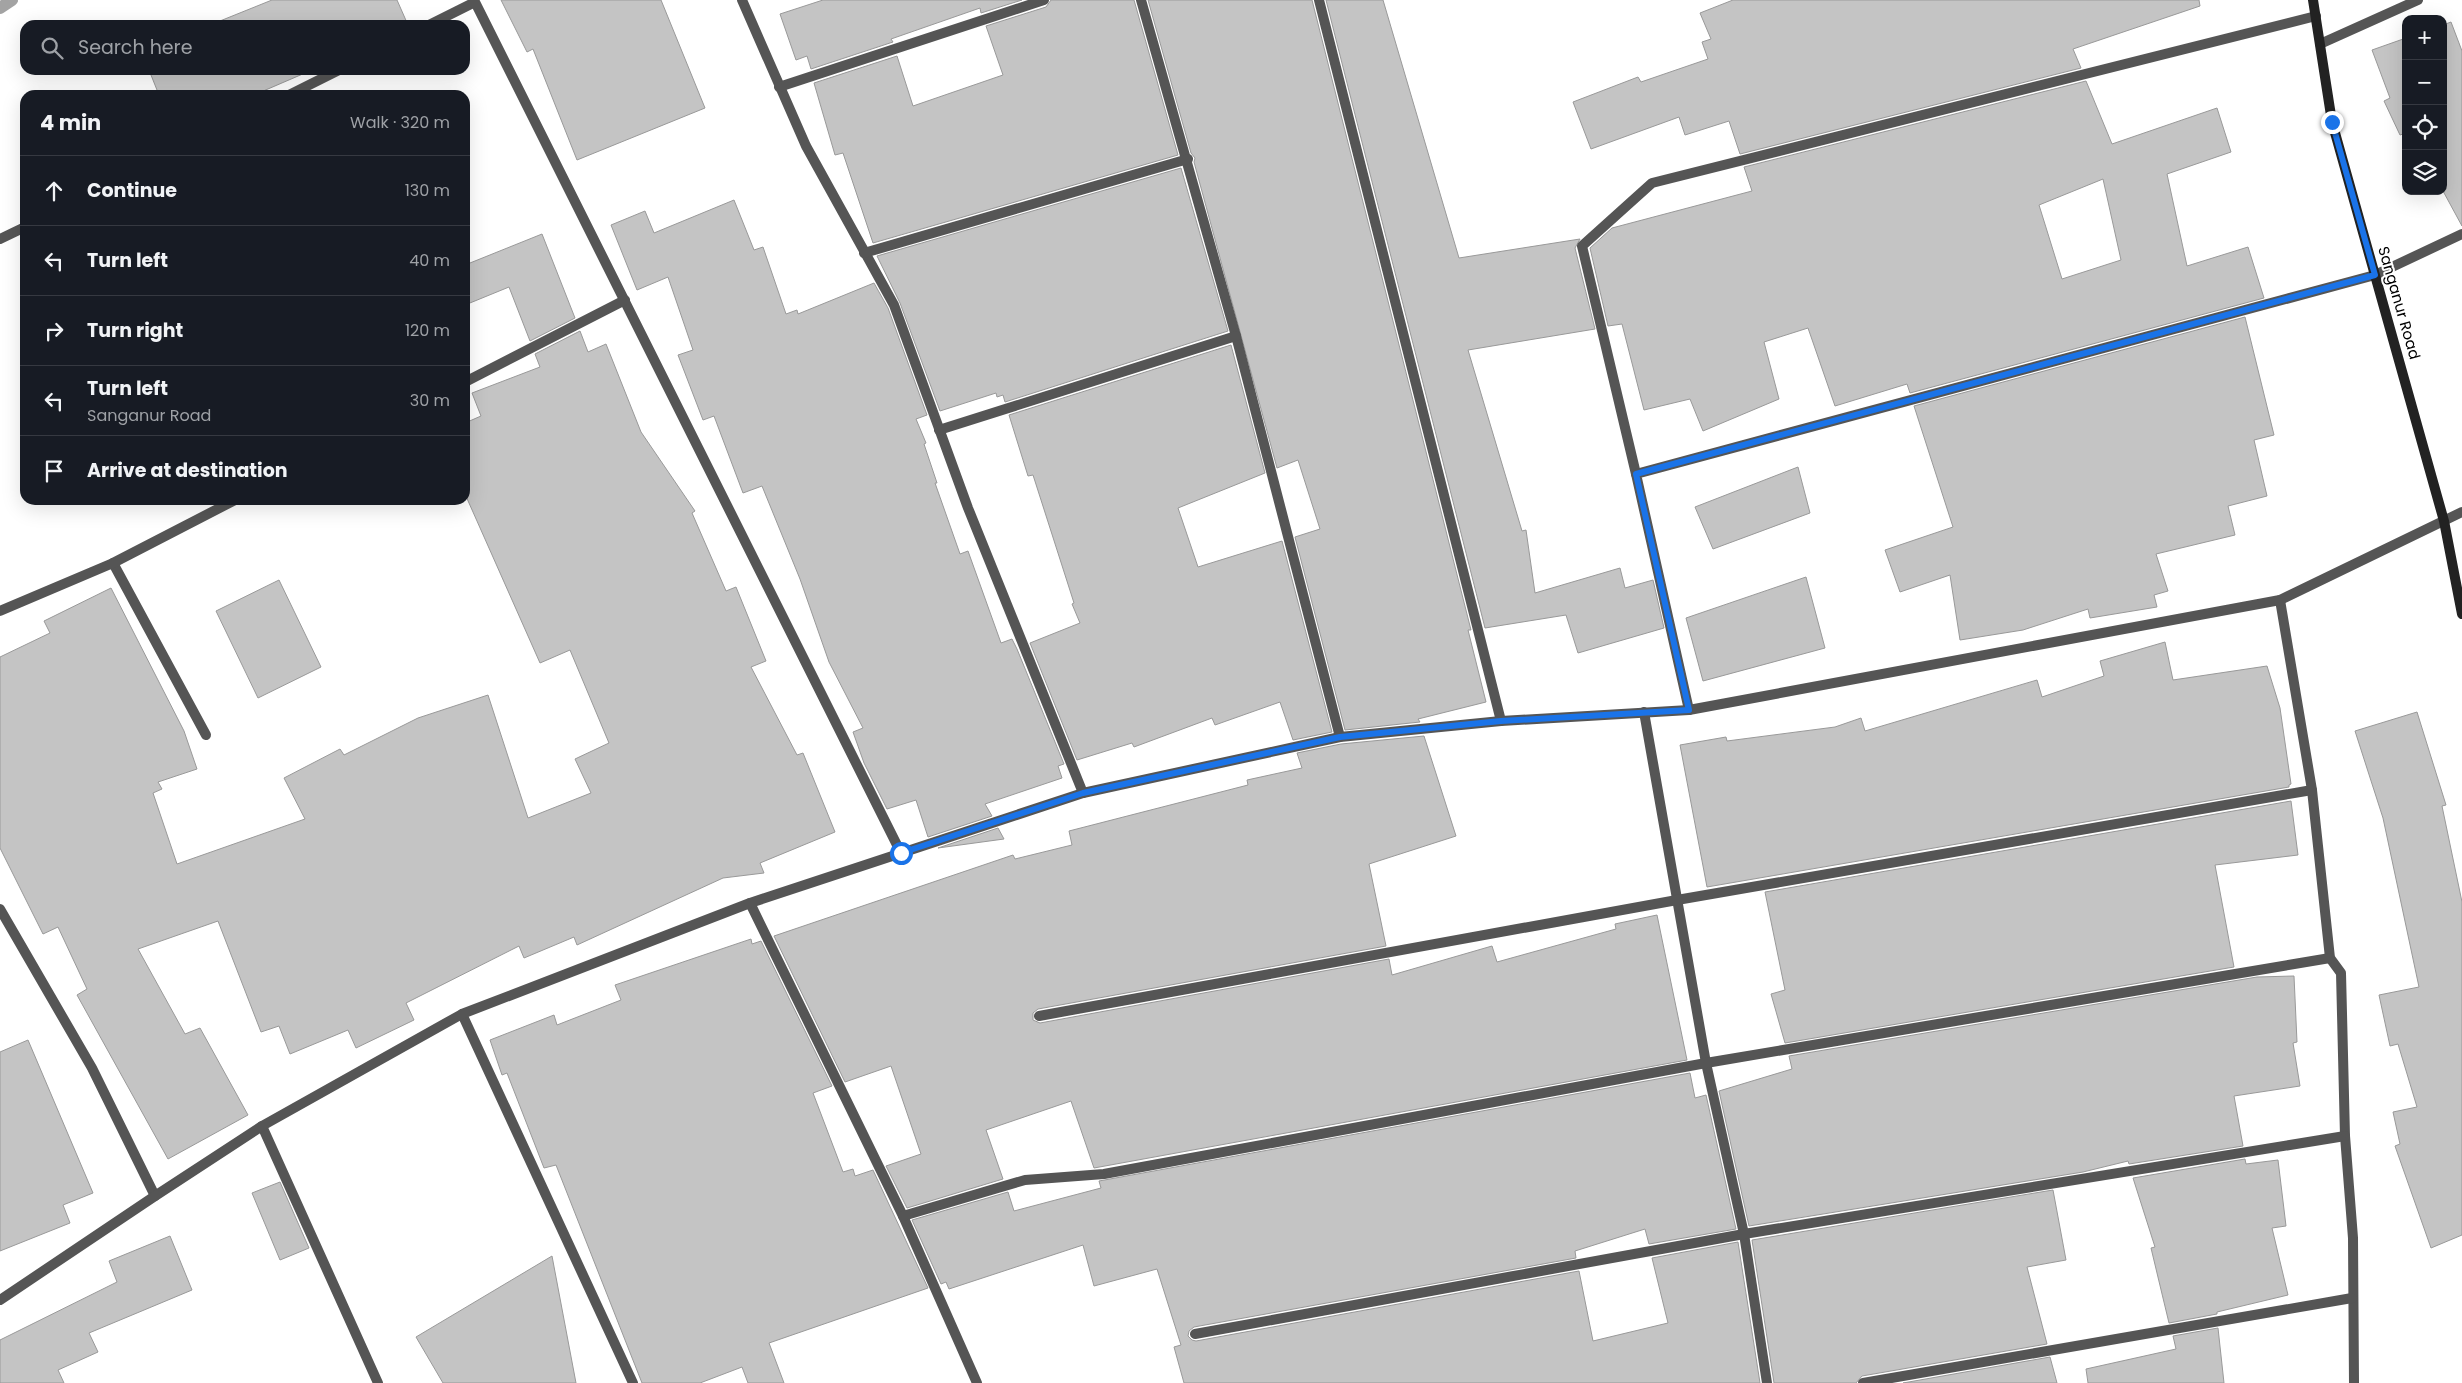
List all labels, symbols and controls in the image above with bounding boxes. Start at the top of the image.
map controls [2402,15,2447,195]
button: + [2402,15,2447,60]
search box [20,20,470,75]
icon: search [38,34,66,62]
text: Search here [78,34,192,61]
button: − [2402,60,2447,105]
button: locate [2402,105,2447,150]
text: 4 min [40,108,101,137]
text: Walk · 320 m [350,111,450,134]
route end [2321,111,2344,134]
button: layers [2402,150,2447,195]
icon: ahead [40,177,68,205]
text: Continue [87,177,177,204]
text: 130 m [405,179,450,202]
street label: Sanganur Road [2373,244,2426,362]
icon: left [40,247,68,275]
text: Turn left [87,247,168,274]
text: 40 m [409,249,450,272]
icon: right [40,317,68,345]
text: Turn right [87,317,183,344]
text: 120 m [405,319,450,342]
text: Turn left [87,375,168,402]
icon: left [40,387,68,415]
text: 30 m [410,389,450,412]
text: Sanganur Road [87,404,211,427]
icon: arrive [40,457,68,485]
text: Arrive at destination [87,457,288,484]
route start [890,842,913,865]

